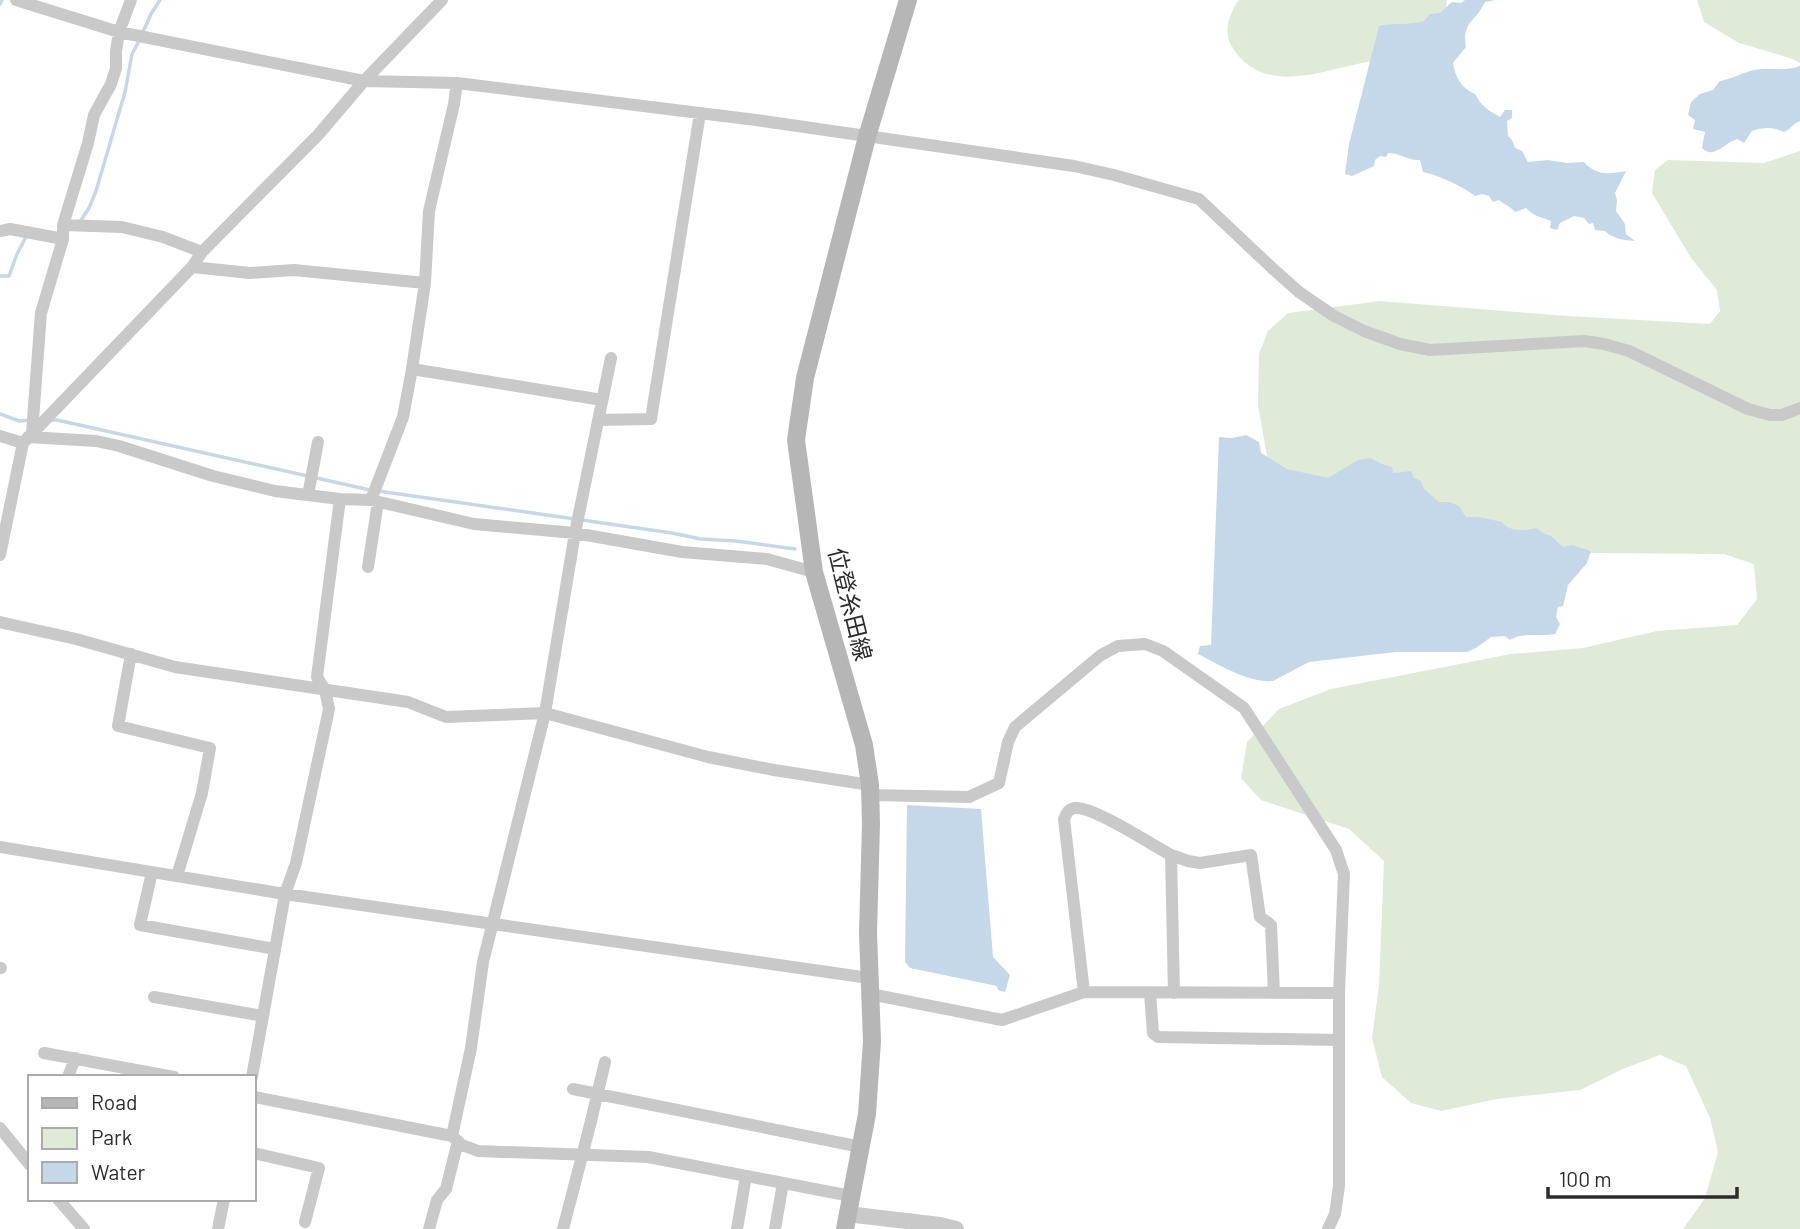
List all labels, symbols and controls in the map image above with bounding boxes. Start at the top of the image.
street label: 位登糸田線 [824,545,878,663]
legend [28,1075,256,1201]
text: Road [91,1089,137,1114]
text: Park [91,1124,132,1149]
scale bar [1548,1156,1737,1200]
text: Water [91,1159,146,1184]
text: 100 m [1559,1166,1612,1191]

